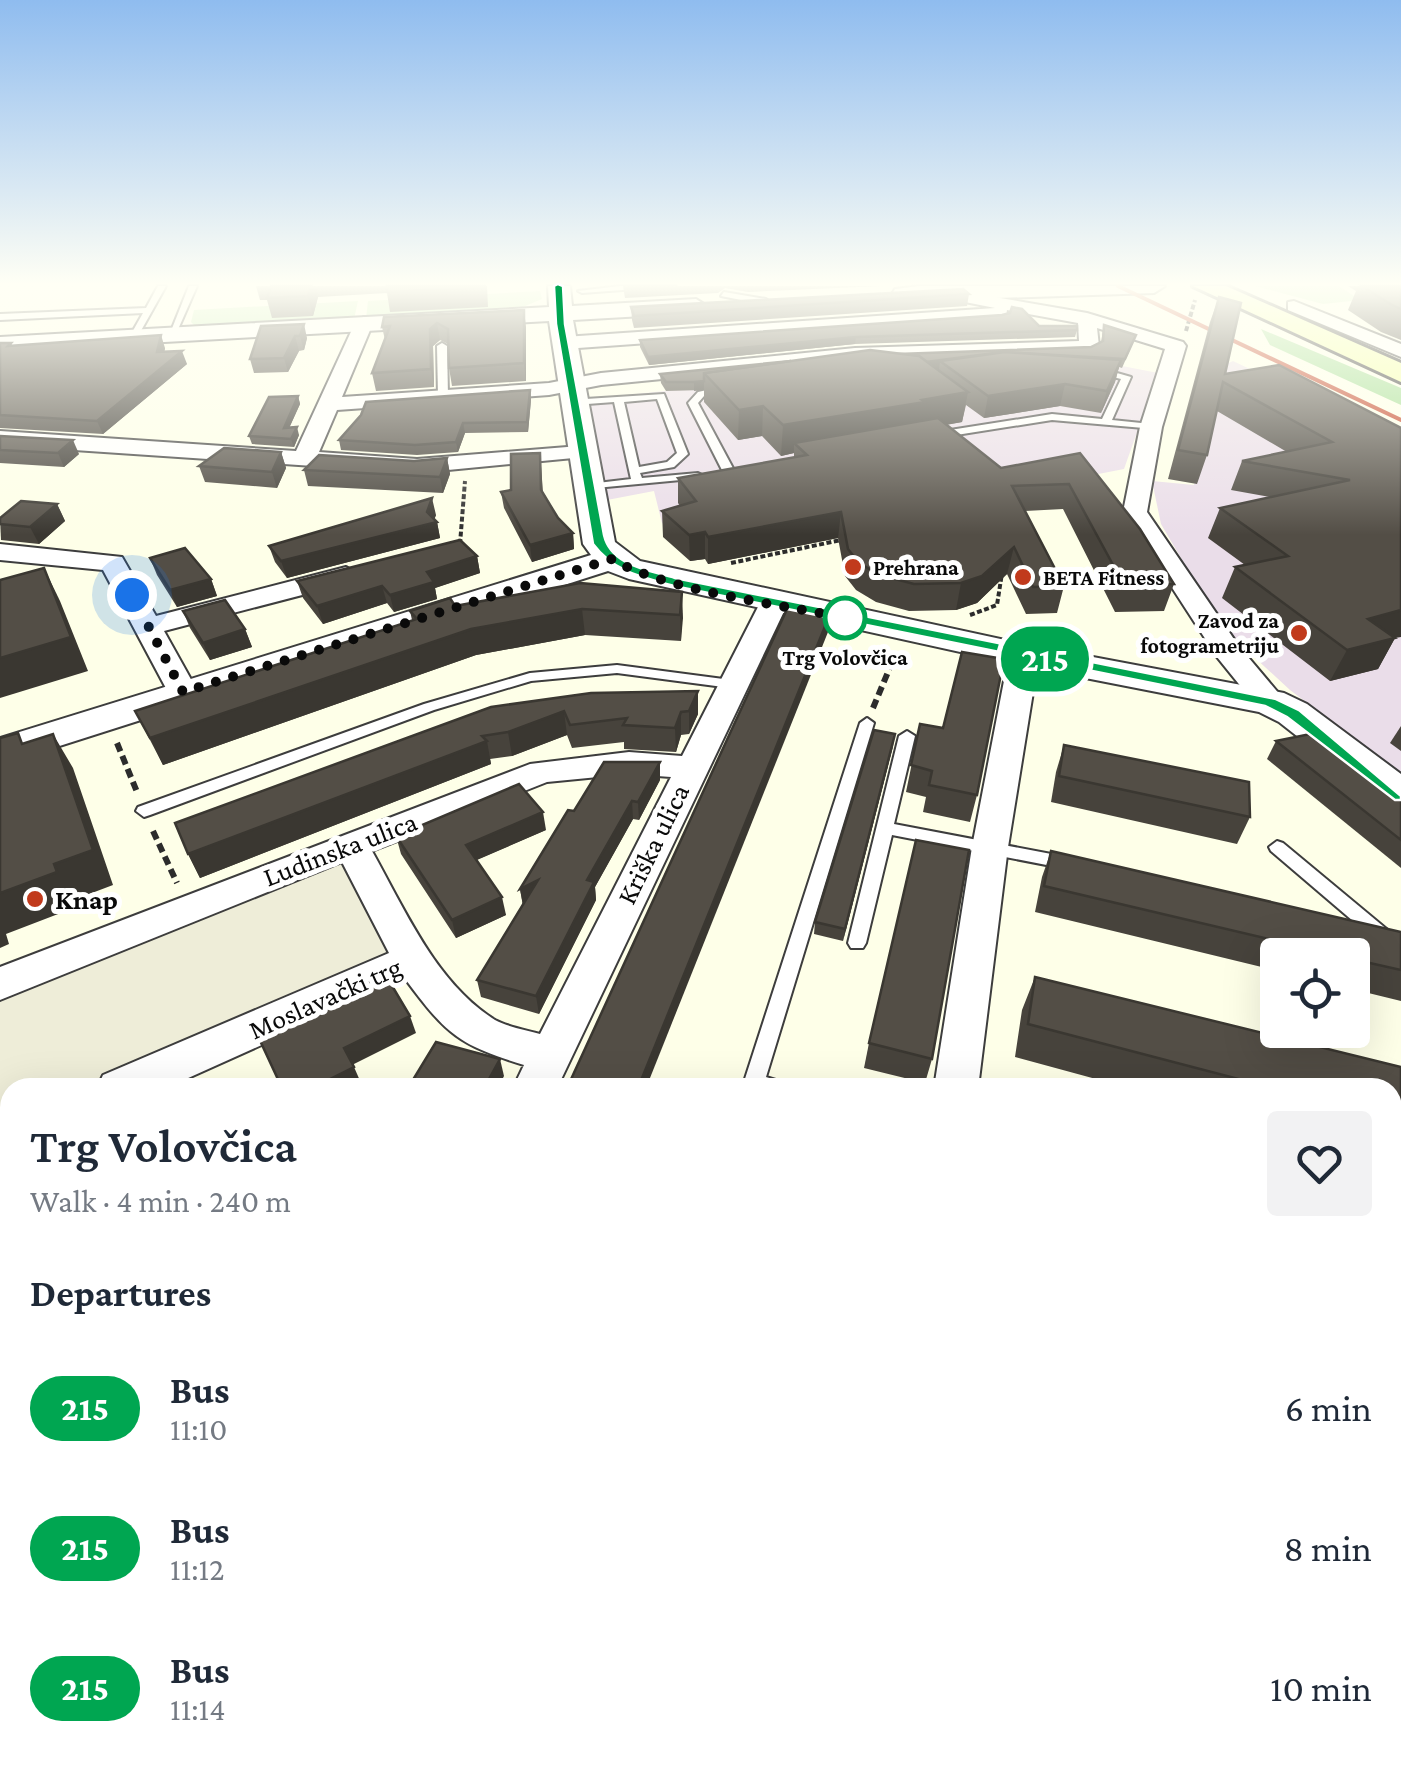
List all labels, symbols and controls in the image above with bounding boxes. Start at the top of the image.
place label: Prehrana [873,555,959,580]
marker: Prehrana [842,556,864,578]
place label: BETA Fitness [1043,565,1164,590]
marker: BETA Fitness [1012,566,1034,588]
your location [107,570,157,620]
marker: Trg Volovčica [824,597,866,639]
place label: Zavod za fotogrametriju [1141,608,1280,658]
marker: Zavod za fotogrametriju [1288,622,1310,644]
line badge: 215 [988,626,1102,692]
text: 215 [1021,640,1069,679]
place label: Trg Volovčica [782,645,908,670]
street label: Kriška ulica [611,779,695,909]
street label: Ludinska ulica [259,805,421,893]
place label: Knap [55,884,118,915]
marker: Knap [24,888,46,910]
map controls [1260,938,1370,1048]
button: locate [1260,938,1370,1048]
street label: Moslavački trg [244,950,406,1045]
button: heart [1267,1111,1372,1216]
text: Trg Volovčica [30,1119,297,1172]
text: Walk · 4 min · 240 m [30,1183,291,1219]
text: Departures [30,1272,211,1314]
text: Bus [170,1369,229,1411]
text: 6 min [1285,1387,1372,1429]
text: 215 [61,1389,109,1428]
text: 11:10 [170,1411,227,1447]
text: Bus [170,1509,229,1551]
text: 8 min [1284,1527,1372,1569]
text: 215 [61,1529,109,1568]
text: 11:12 [170,1551,224,1587]
text: Bus [170,1649,229,1691]
text: 10 min [1270,1667,1372,1709]
text: 215 [61,1669,109,1708]
text: 11:14 [170,1691,226,1727]

